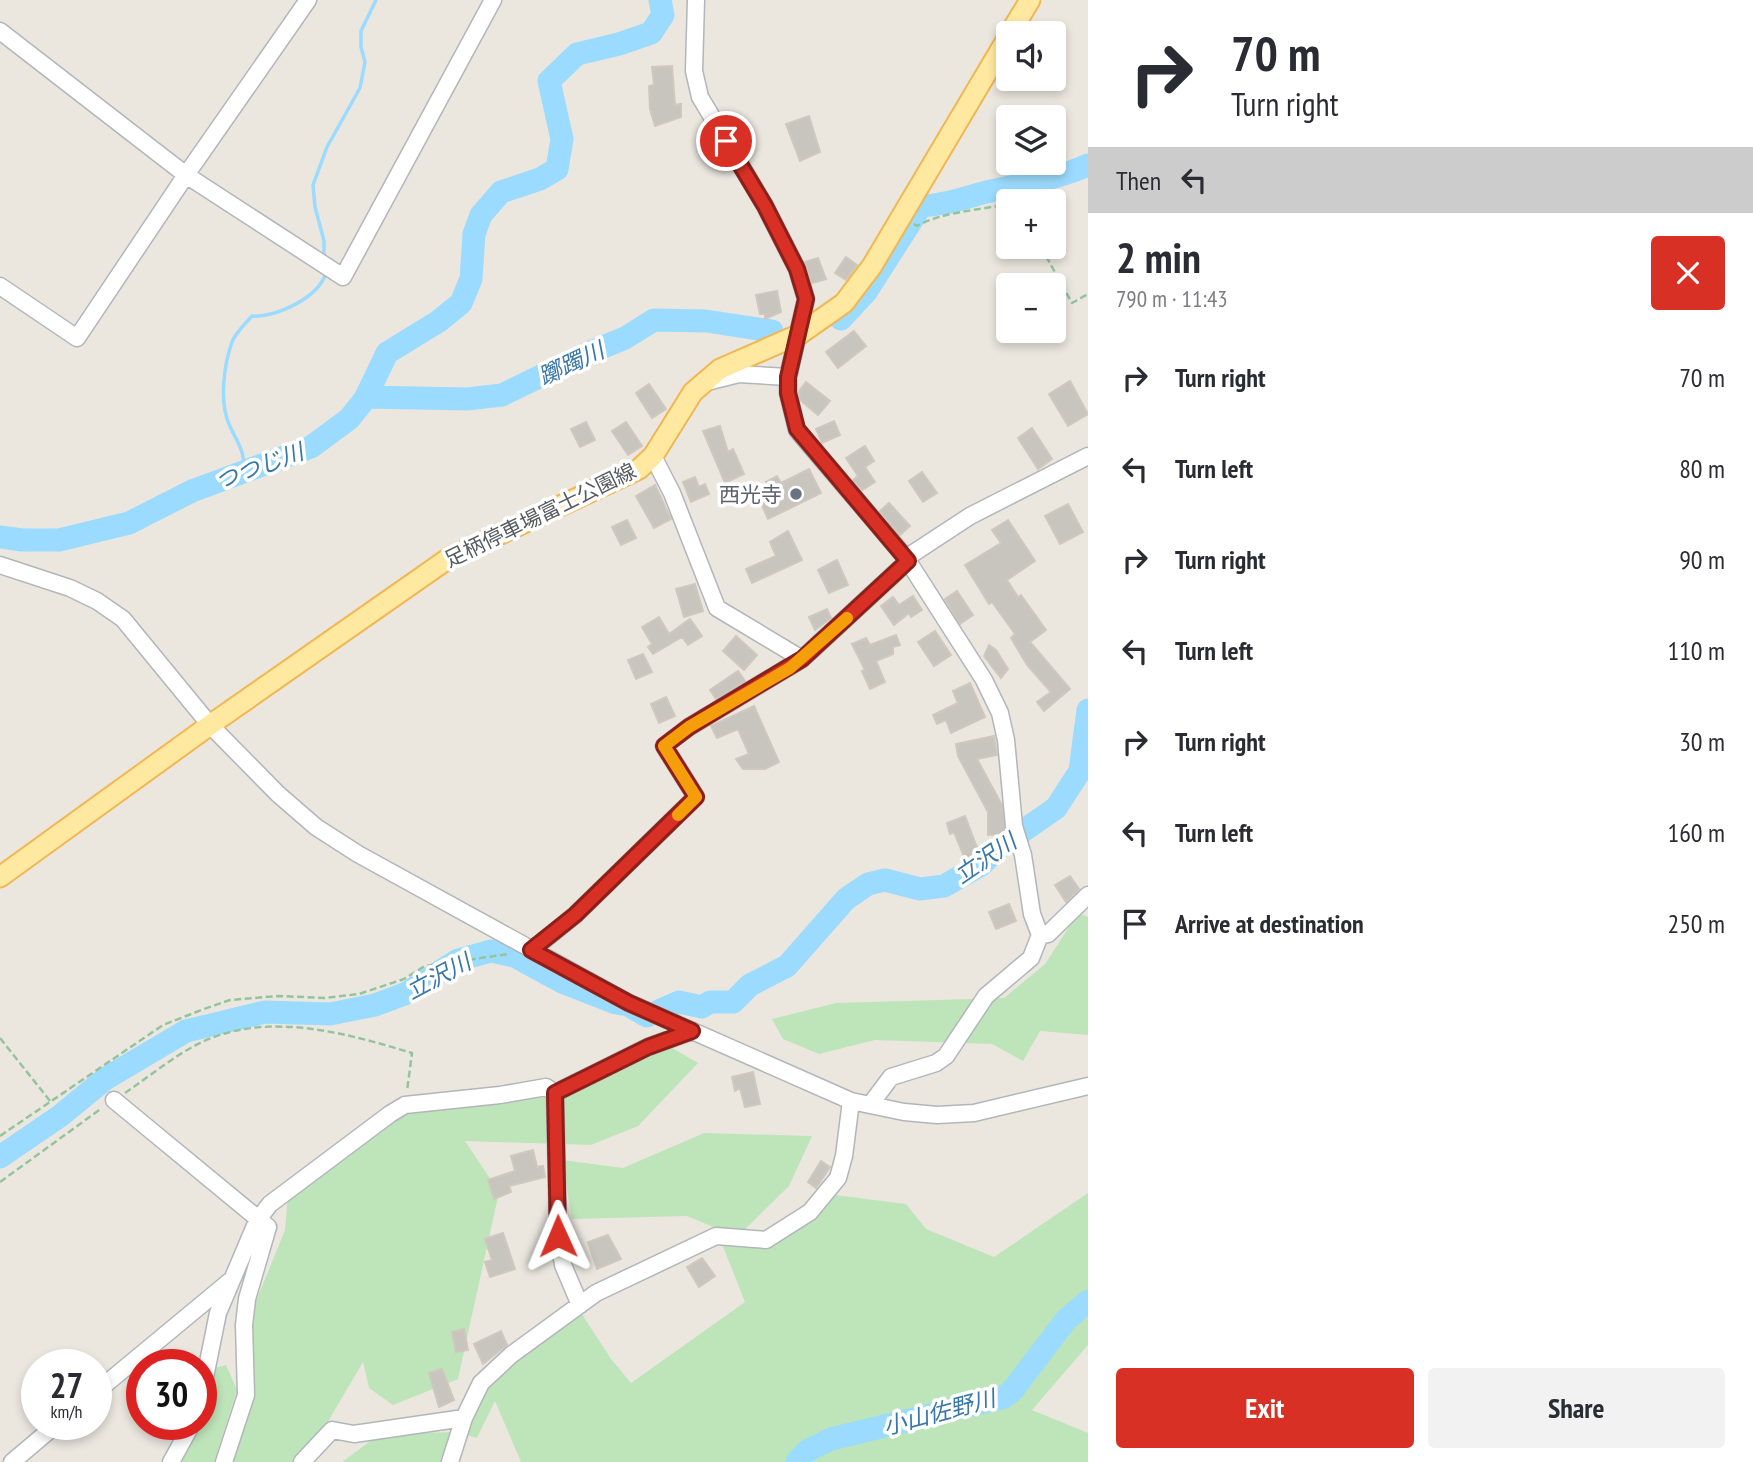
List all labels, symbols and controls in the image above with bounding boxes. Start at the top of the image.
map controls [996,21,1066,343]
button: sound [996,21,1066,91]
text: 70 m [1231,21,1320,85]
icon: right [1116,28,1207,119]
text: Turn right [1231,83,1339,125]
button: layers [996,105,1066,175]
pin [696,111,756,171]
icon: arrive [707,122,745,160]
icon: left [1175,161,1213,199]
text: Then [1116,164,1161,197]
button: + [996,189,1066,259]
text: 2 min [1116,230,1201,285]
button: close [1651,236,1725,310]
button: − [996,273,1066,343]
text: 790 m · 11:43 [1116,284,1228,313]
water label: 躑躅川 [534,334,611,391]
icon: right [1116,359,1154,397]
text: Turn right [1175,361,1266,394]
text: 70 m [1679,361,1725,394]
water label: つつじ川 [211,436,310,495]
icon: left [1116,450,1154,488]
text: Turn left [1175,452,1253,485]
text: 80 m [1679,452,1725,485]
street label: 足柄停車場富士公園線 [440,457,640,573]
place label: 西光寺 [719,481,782,508]
marker: 西光寺 [788,486,804,502]
icon: right [1116,541,1154,579]
text: Turn right [1175,543,1266,576]
text: 90 m [1679,543,1725,576]
icon: left [1116,632,1154,670]
text: Turn left [1175,634,1253,667]
text: 110 m [1667,634,1725,667]
icon: right [1116,723,1154,761]
text: Turn right [1175,725,1266,758]
text: 30 m [1679,725,1725,758]
icon: left [1116,814,1154,852]
text: Turn left [1175,816,1253,849]
text: 160 m [1667,816,1725,849]
water label: 立沢川 [948,825,1024,889]
icon: arrive [1116,905,1154,943]
text: Arrive at destination [1175,907,1364,940]
text: 250 m [1667,907,1725,940]
water label: 立沢川 [401,946,478,1005]
position arrow [521,1199,595,1273]
speed limit sign: 30 [126,1349,217,1440]
text: 27 [50,1362,83,1408]
button: Exit [1116,1368,1414,1448]
button: Share [1428,1368,1725,1448]
water label: 小山佐野川 [880,1382,1001,1441]
text: km/h [51,1400,82,1423]

